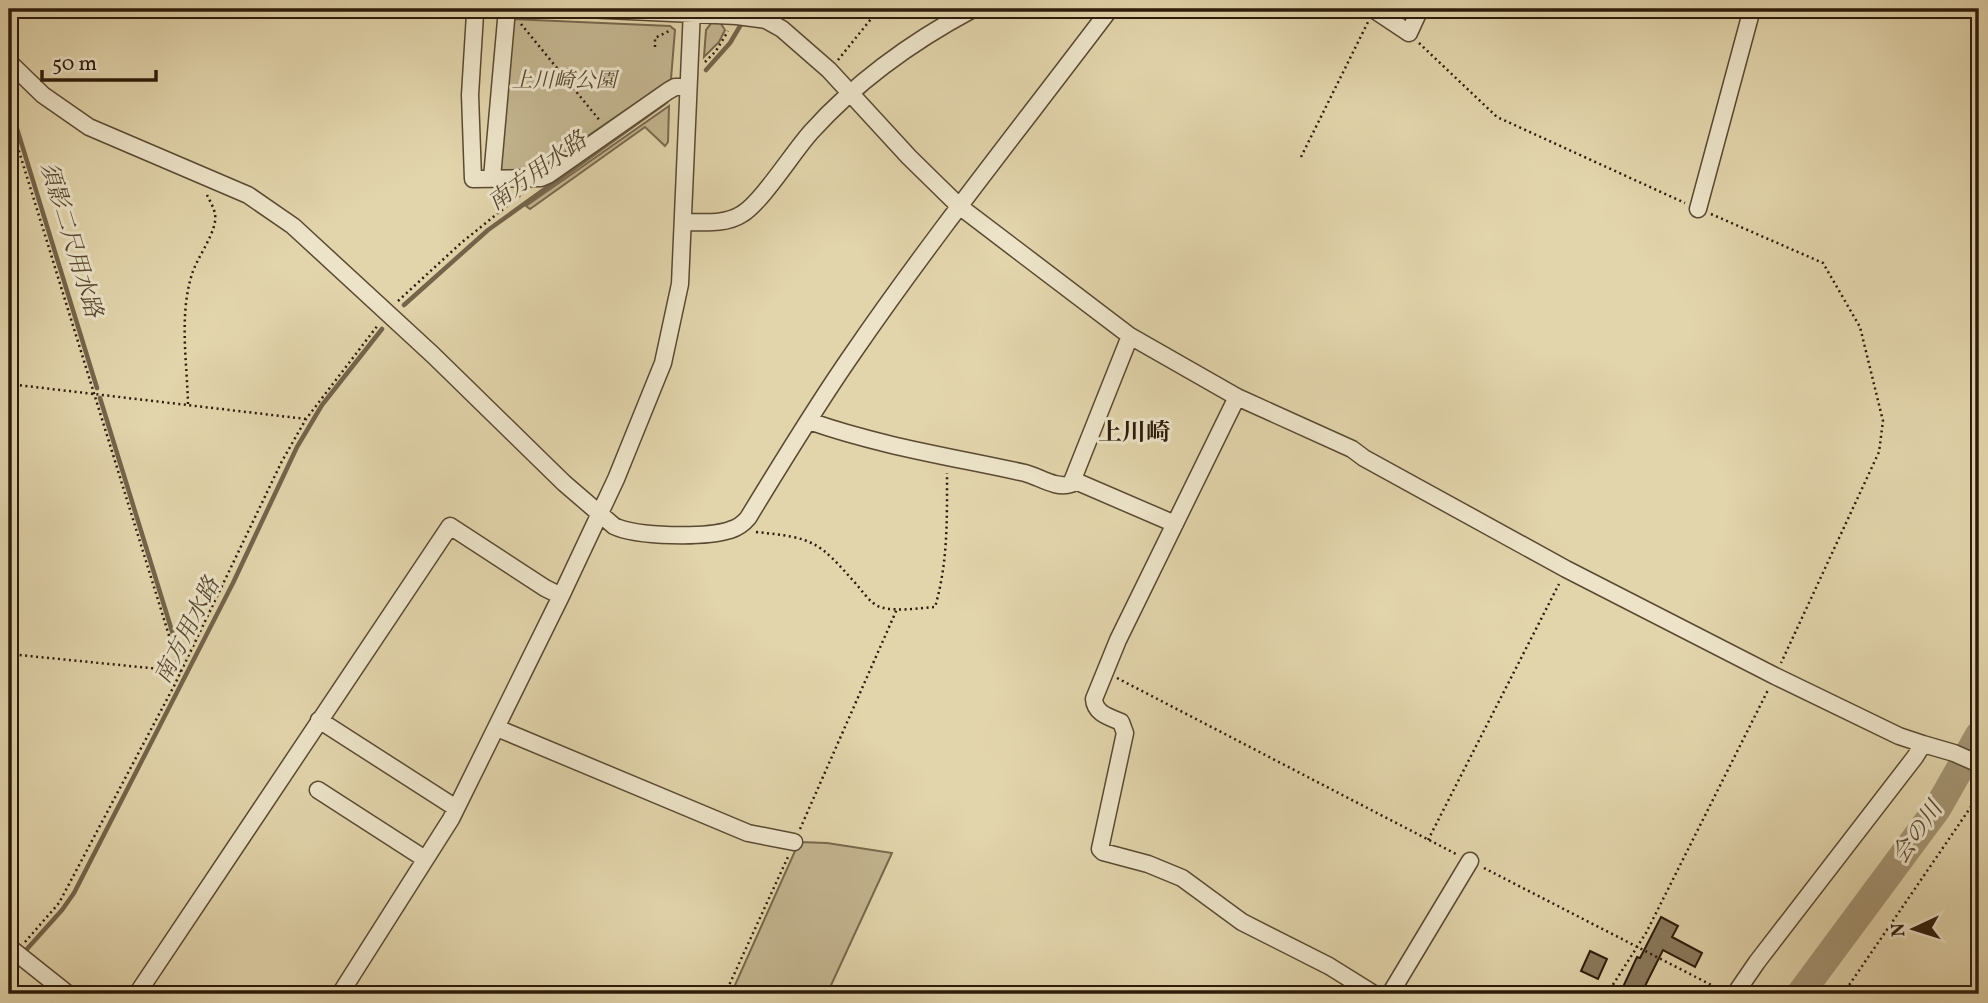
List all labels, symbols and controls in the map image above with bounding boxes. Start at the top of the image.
scale bar [42,38,156,82]
text: 50 m [52,50,97,79]
park label: 上川崎公園 [512,67,619,96]
water label: 南方用水路 [482,124,596,219]
water label: 須影二尺用水路 [31,158,109,324]
district label: 上川崎 [1098,417,1170,451]
water label: 南方用水路 [148,571,229,689]
water label: 会の川 [1885,793,1953,870]
north arrow [1880,894,1950,964]
text: N [1886,922,1912,938]

